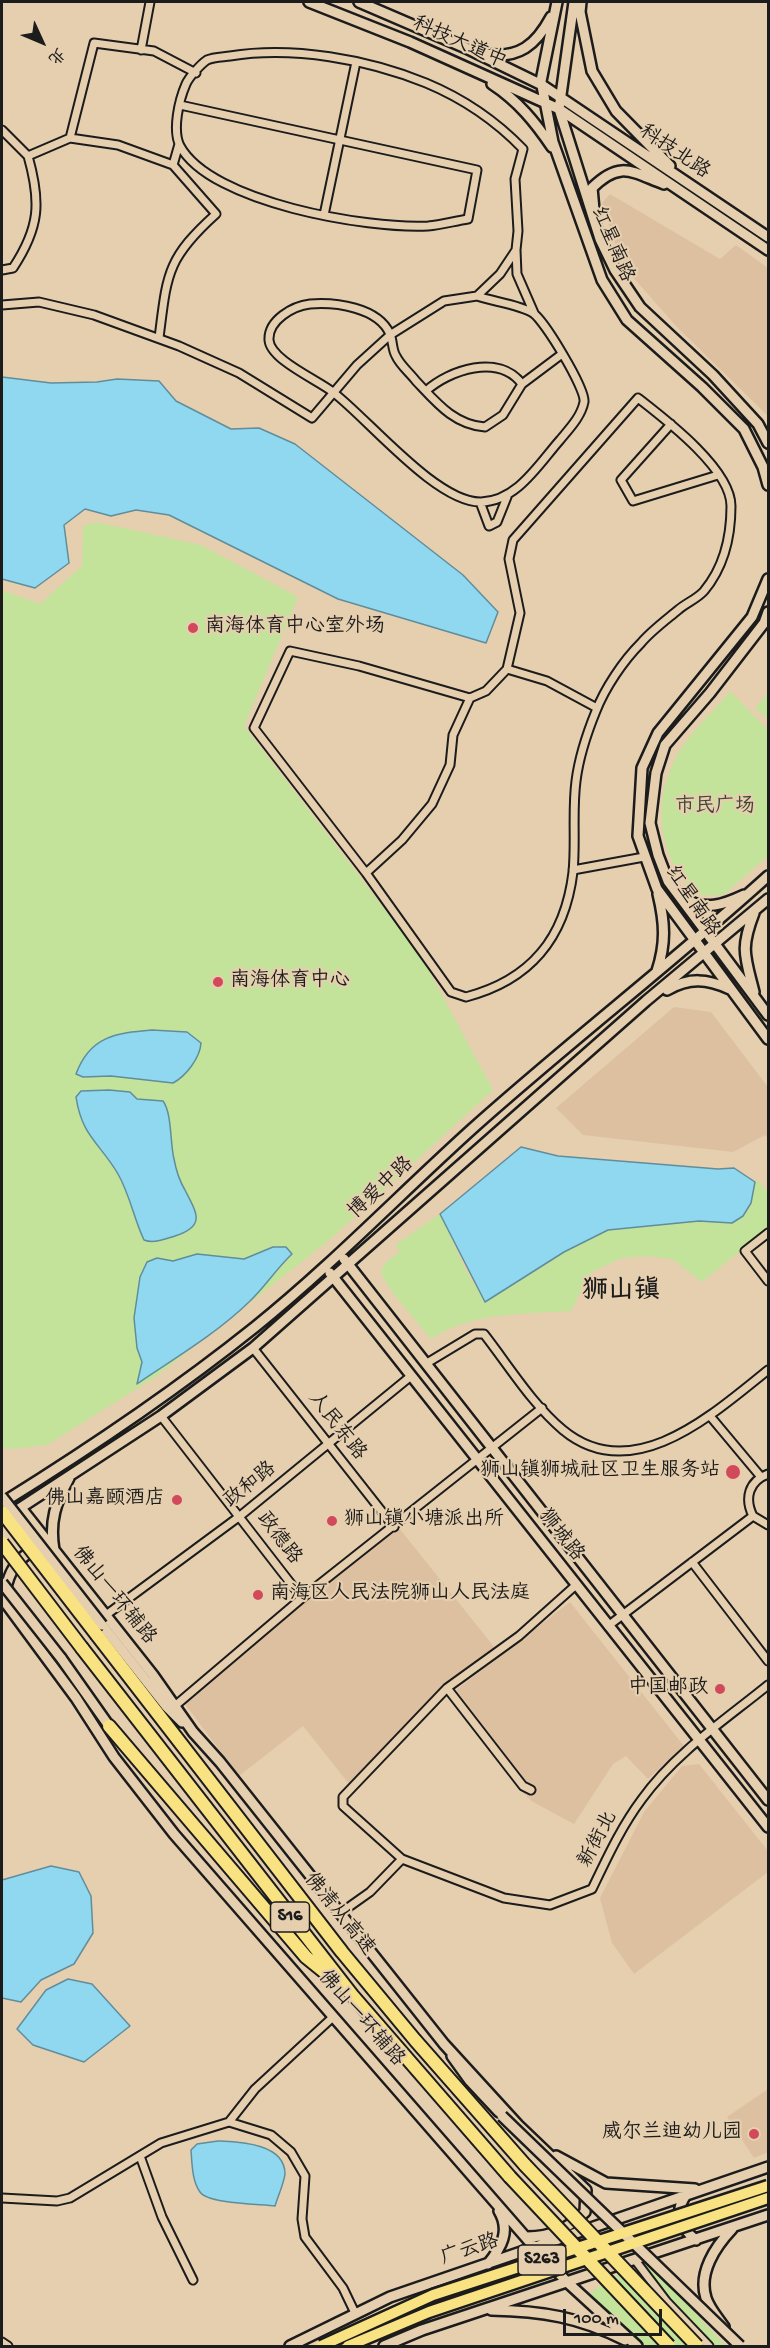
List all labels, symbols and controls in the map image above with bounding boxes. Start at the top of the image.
north arrow [12,12,72,72]
street label: 科技大道中 [408,13,510,75]
text: 北 [43,42,68,67]
street label: 科技北路 [634,121,714,185]
street label: 红星南路 [584,203,638,287]
place label: 南海体育中心室外场 [205,616,385,640]
marker: 南海体育中心室外场 [186,621,200,635]
park label: 市民广场 [675,796,755,820]
street label: 红星南路 [659,862,723,942]
place label: 南海体育中心 [230,970,350,994]
marker: 南海体育中心 [211,975,225,989]
street label: 博爱中路 [345,1153,419,1225]
district label: 狮山镇 [582,1277,660,1309]
street label: 人民东路 [302,1388,370,1466]
street label: 政和路 [220,1458,282,1514]
place label: 狮山镇狮城社区卫生服务站 [480,1460,720,1484]
marker: 狮山镇狮城社区卫生服务站 [724,1463,742,1481]
place label: 佛山嘉颐酒店 [45,1488,165,1512]
marker: 佛山嘉颐酒店 [170,1493,184,1507]
street label: 狮城路 [532,1505,588,1567]
street label: 政德路 [250,1508,306,1570]
place label: 狮山镇小塘派出所 [344,1509,504,1533]
marker: 狮山镇小塘派出所 [325,1514,339,1528]
street label: 佛山一环辅路 [66,1542,160,1650]
place label: 南海区人民法院狮山人民法庭 [270,1583,530,1607]
marker: 南海区人民法院狮山人民法庭 [251,1588,265,1602]
place label: 中国邮政 [628,1677,708,1701]
marker: 中国邮政 [713,1682,727,1696]
street label: 新街北 [574,1808,624,1872]
street label: 佛清从高速 [297,1869,379,1961]
road number: S16 [270,1902,310,1932]
street label: 佛山一环辅路 [312,1966,408,2072]
place label: 威尔兰迪幼儿园 [602,2122,742,2146]
marker: 威尔兰迪幼儿园 [747,2127,761,2141]
street label: 广云路 [438,2230,502,2272]
road number: S263 [518,2245,566,2275]
scale bar [566,2297,665,2335]
text: 100 m [574,2309,619,2330]

